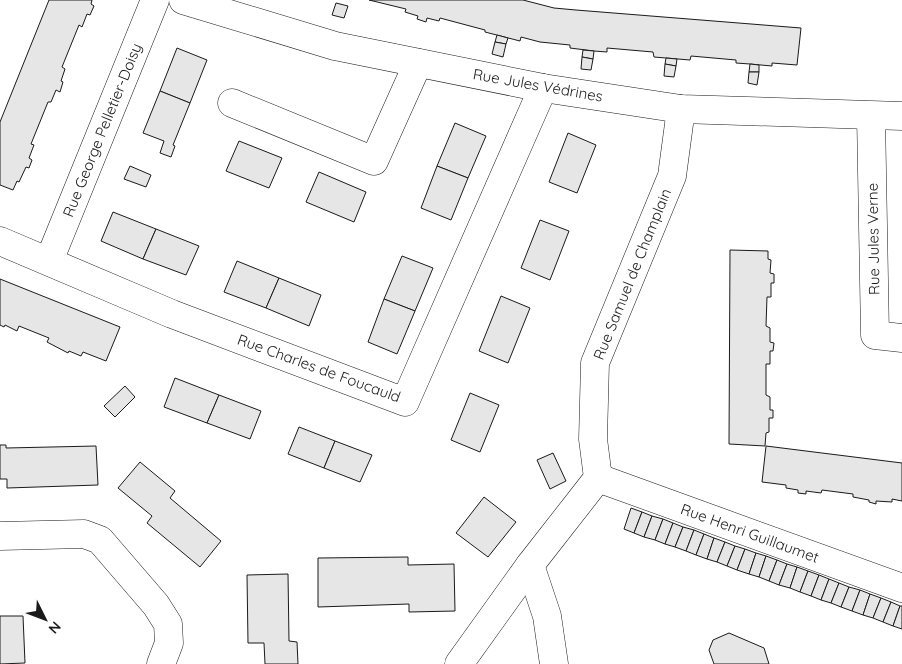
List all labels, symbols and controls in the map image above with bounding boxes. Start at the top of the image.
street label: Rue George Pelletier-Doisy [58,40,146,220]
street label: Rue Jules Védrines [472,64,604,106]
street label: Rue Jules Verne [863,183,883,295]
street label: Rue Samuel de Champlain [589,186,675,362]
street label: Rue Charles de Foucauld [235,330,403,406]
street label: Rue Henri Guillaumet [678,499,822,567]
north arrow [20,594,70,644]
text: N [45,618,65,638]

